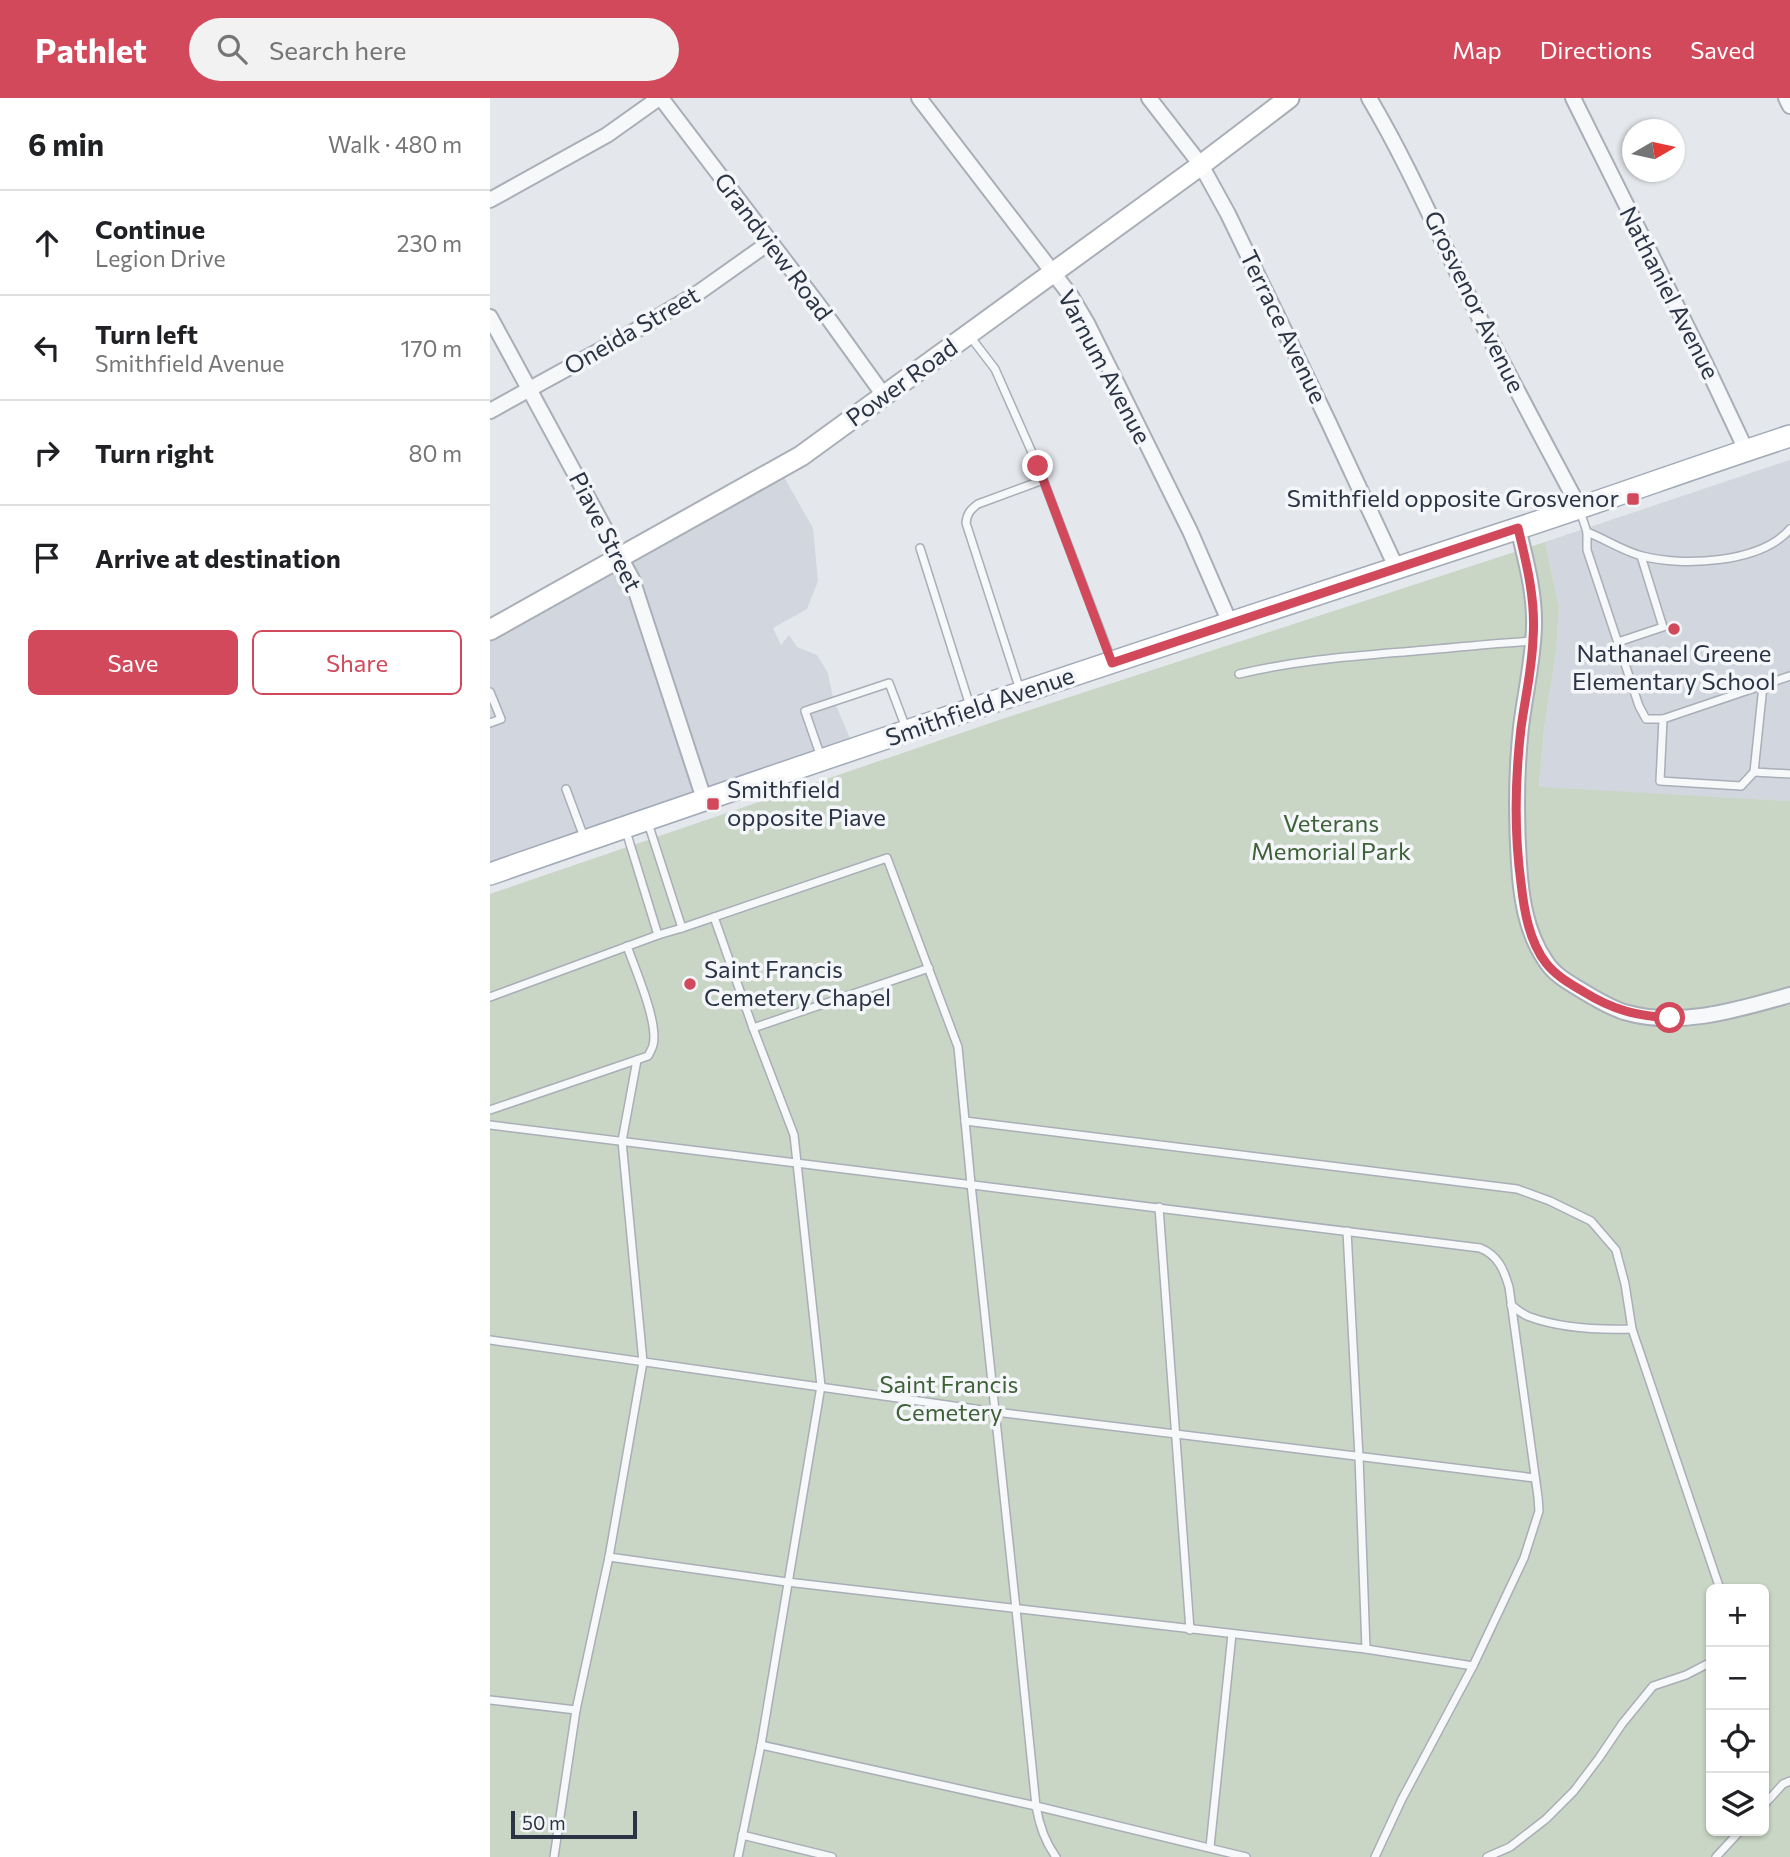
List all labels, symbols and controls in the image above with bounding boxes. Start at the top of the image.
search box [189,18,679,81]
text: Pathlet [35,29,147,70]
icon: search [213,30,251,68]
text: Search here [269,34,407,65]
text: Map [1452,35,1502,64]
text: Directions [1540,35,1652,64]
text: Saved [1690,35,1755,64]
north arrow [1622,119,1685,182]
text: 6 min [28,125,104,162]
text: Walk · 480 m [328,130,462,158]
street label: Grandview Road [709,166,839,326]
street label: Nathaniel Avenue [1614,201,1726,384]
street label: Grosvenor Avenue [1419,206,1532,397]
text: Continue [95,213,205,244]
icon: ahead [28,224,66,262]
text: 230 m [397,229,462,257]
text: Legion Drive [95,244,226,272]
street label: Terrace Avenue [1235,245,1334,408]
street label: Oneida Street [559,279,704,380]
street label: Varnum Avenue [1053,284,1158,448]
text: Turn left [95,318,198,349]
icon: left [28,329,66,367]
street label: Power Road [840,332,962,432]
text: 170 m [401,334,462,362]
text: Smithfield Avenue [95,349,284,377]
icon: right [28,434,66,472]
text: Turn right [95,437,214,468]
text: 80 m [409,439,462,467]
route end [1022,450,1053,481]
street label: Piave Street [564,467,649,596]
place label: Smithfield opposite Grosvenor [1287,483,1619,512]
marker: Smithfield opposite Grosvenor [1625,491,1641,507]
icon: arrive [28,539,66,577]
text: Arrive at destination [95,542,341,573]
marker: Nathanael Greene Elementary School [1666,621,1682,637]
button: Save [28,630,238,695]
button: Share [252,630,462,695]
place label: Nathanael Greene Elementary School [1572,638,1776,695]
street label: Smithfield Avenue [881,660,1078,751]
place label: Smithfield opposite Piave [727,774,886,831]
marker: Smithfield opposite Piave [705,796,721,812]
park label: Veterans Memorial Park [1251,808,1411,865]
place label: Saint Francis Cemetery Chapel [704,954,891,1011]
marker: Saint Francis Cemetery Chapel [682,976,698,992]
route start [1654,1002,1685,1033]
park label: Saint Francis Cemetery [879,1369,1019,1426]
map controls [1706,1584,1769,1836]
button: + [1706,1584,1769,1647]
button: − [1706,1647,1769,1710]
button: locate [1706,1710,1769,1773]
button: layers [1706,1773,1769,1836]
scale bar [511,1808,637,1840]
text: 50 m [522,1811,566,1834]

